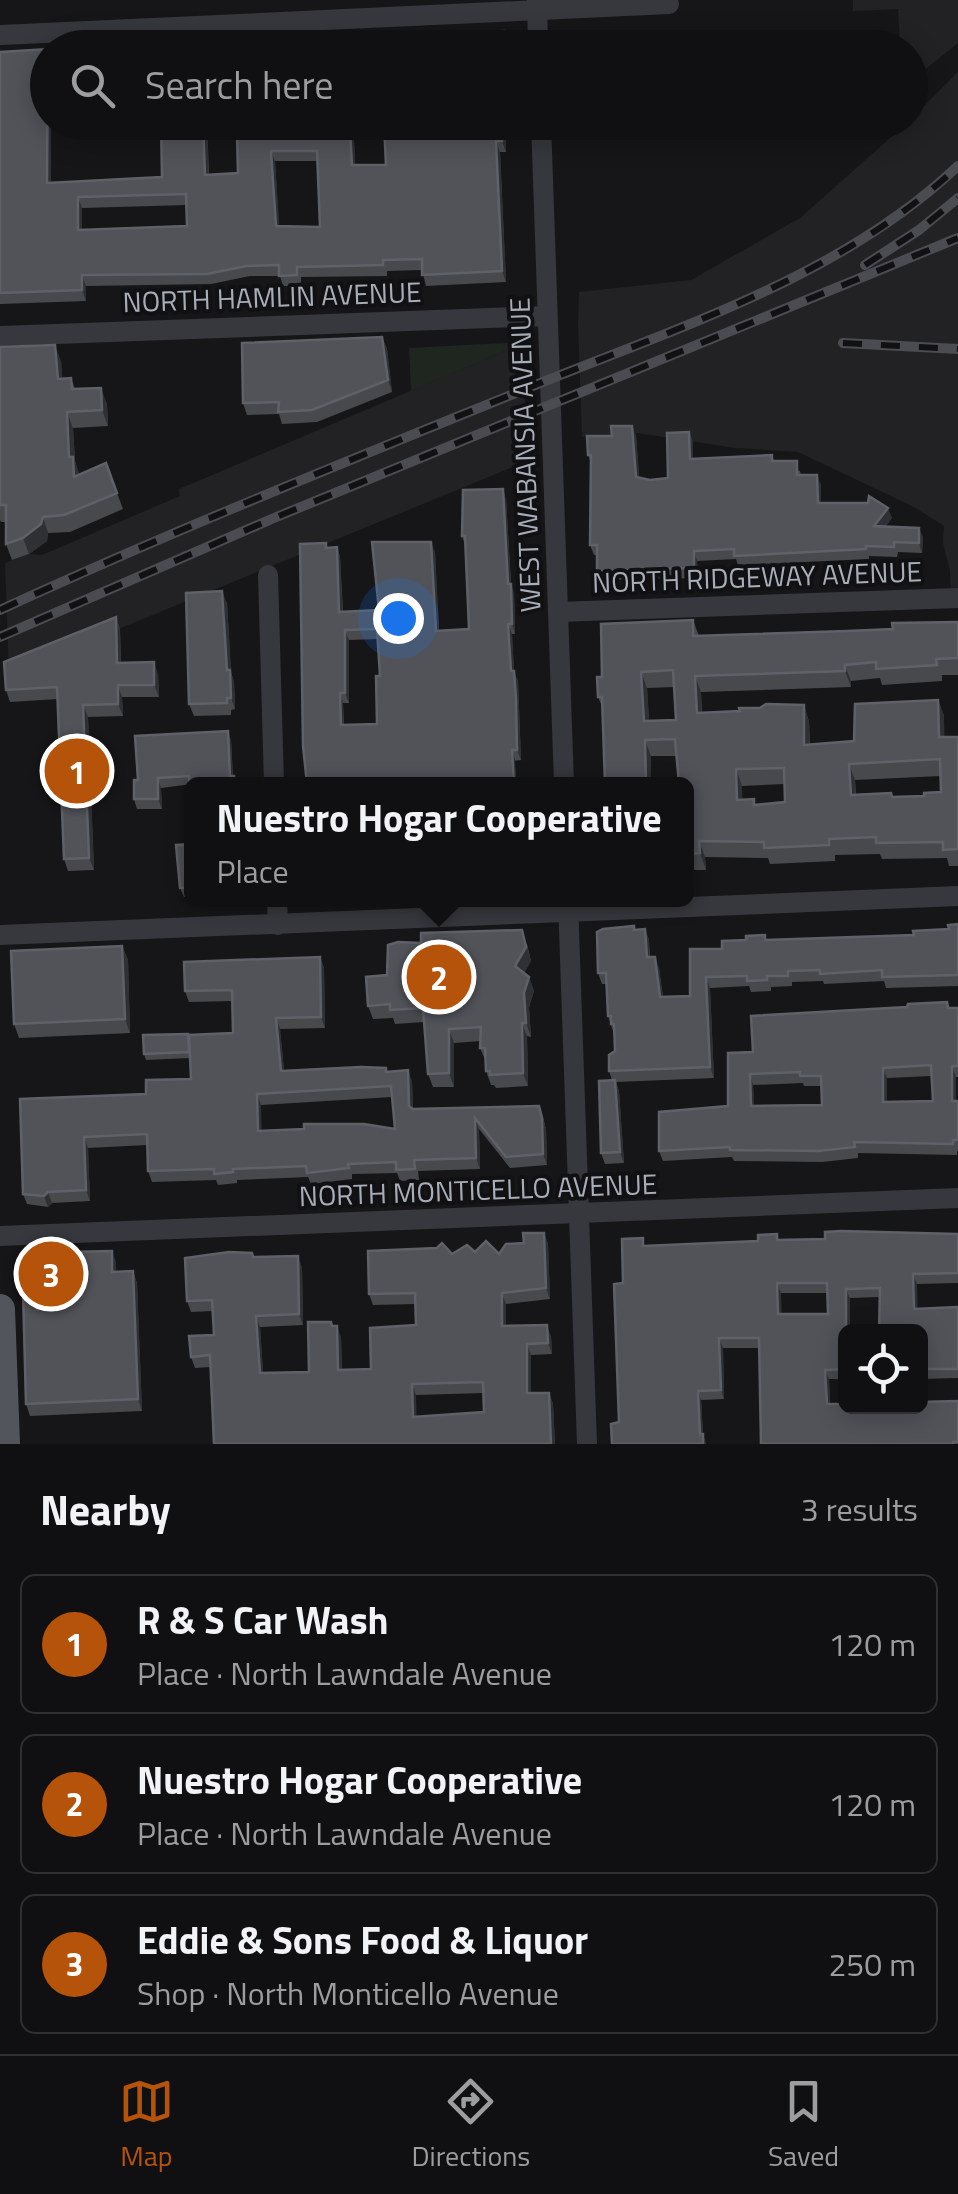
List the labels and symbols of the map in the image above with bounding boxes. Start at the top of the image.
street label: NORTH HAMLIN AVENUE [122,270,422,323]
street label: WEST WABANSIA AVENUE [498,297,551,613]
street label: NORTH RIDGEWAY AVENUE [591,549,923,604]
your location [373,593,424,644]
pin: 1 [44,734,110,808]
pin: 2 [406,940,472,1014]
street label: NORTH MONTICELLO AVENUE [298,1162,658,1217]
pin: 3 [18,1236,84,1312]

